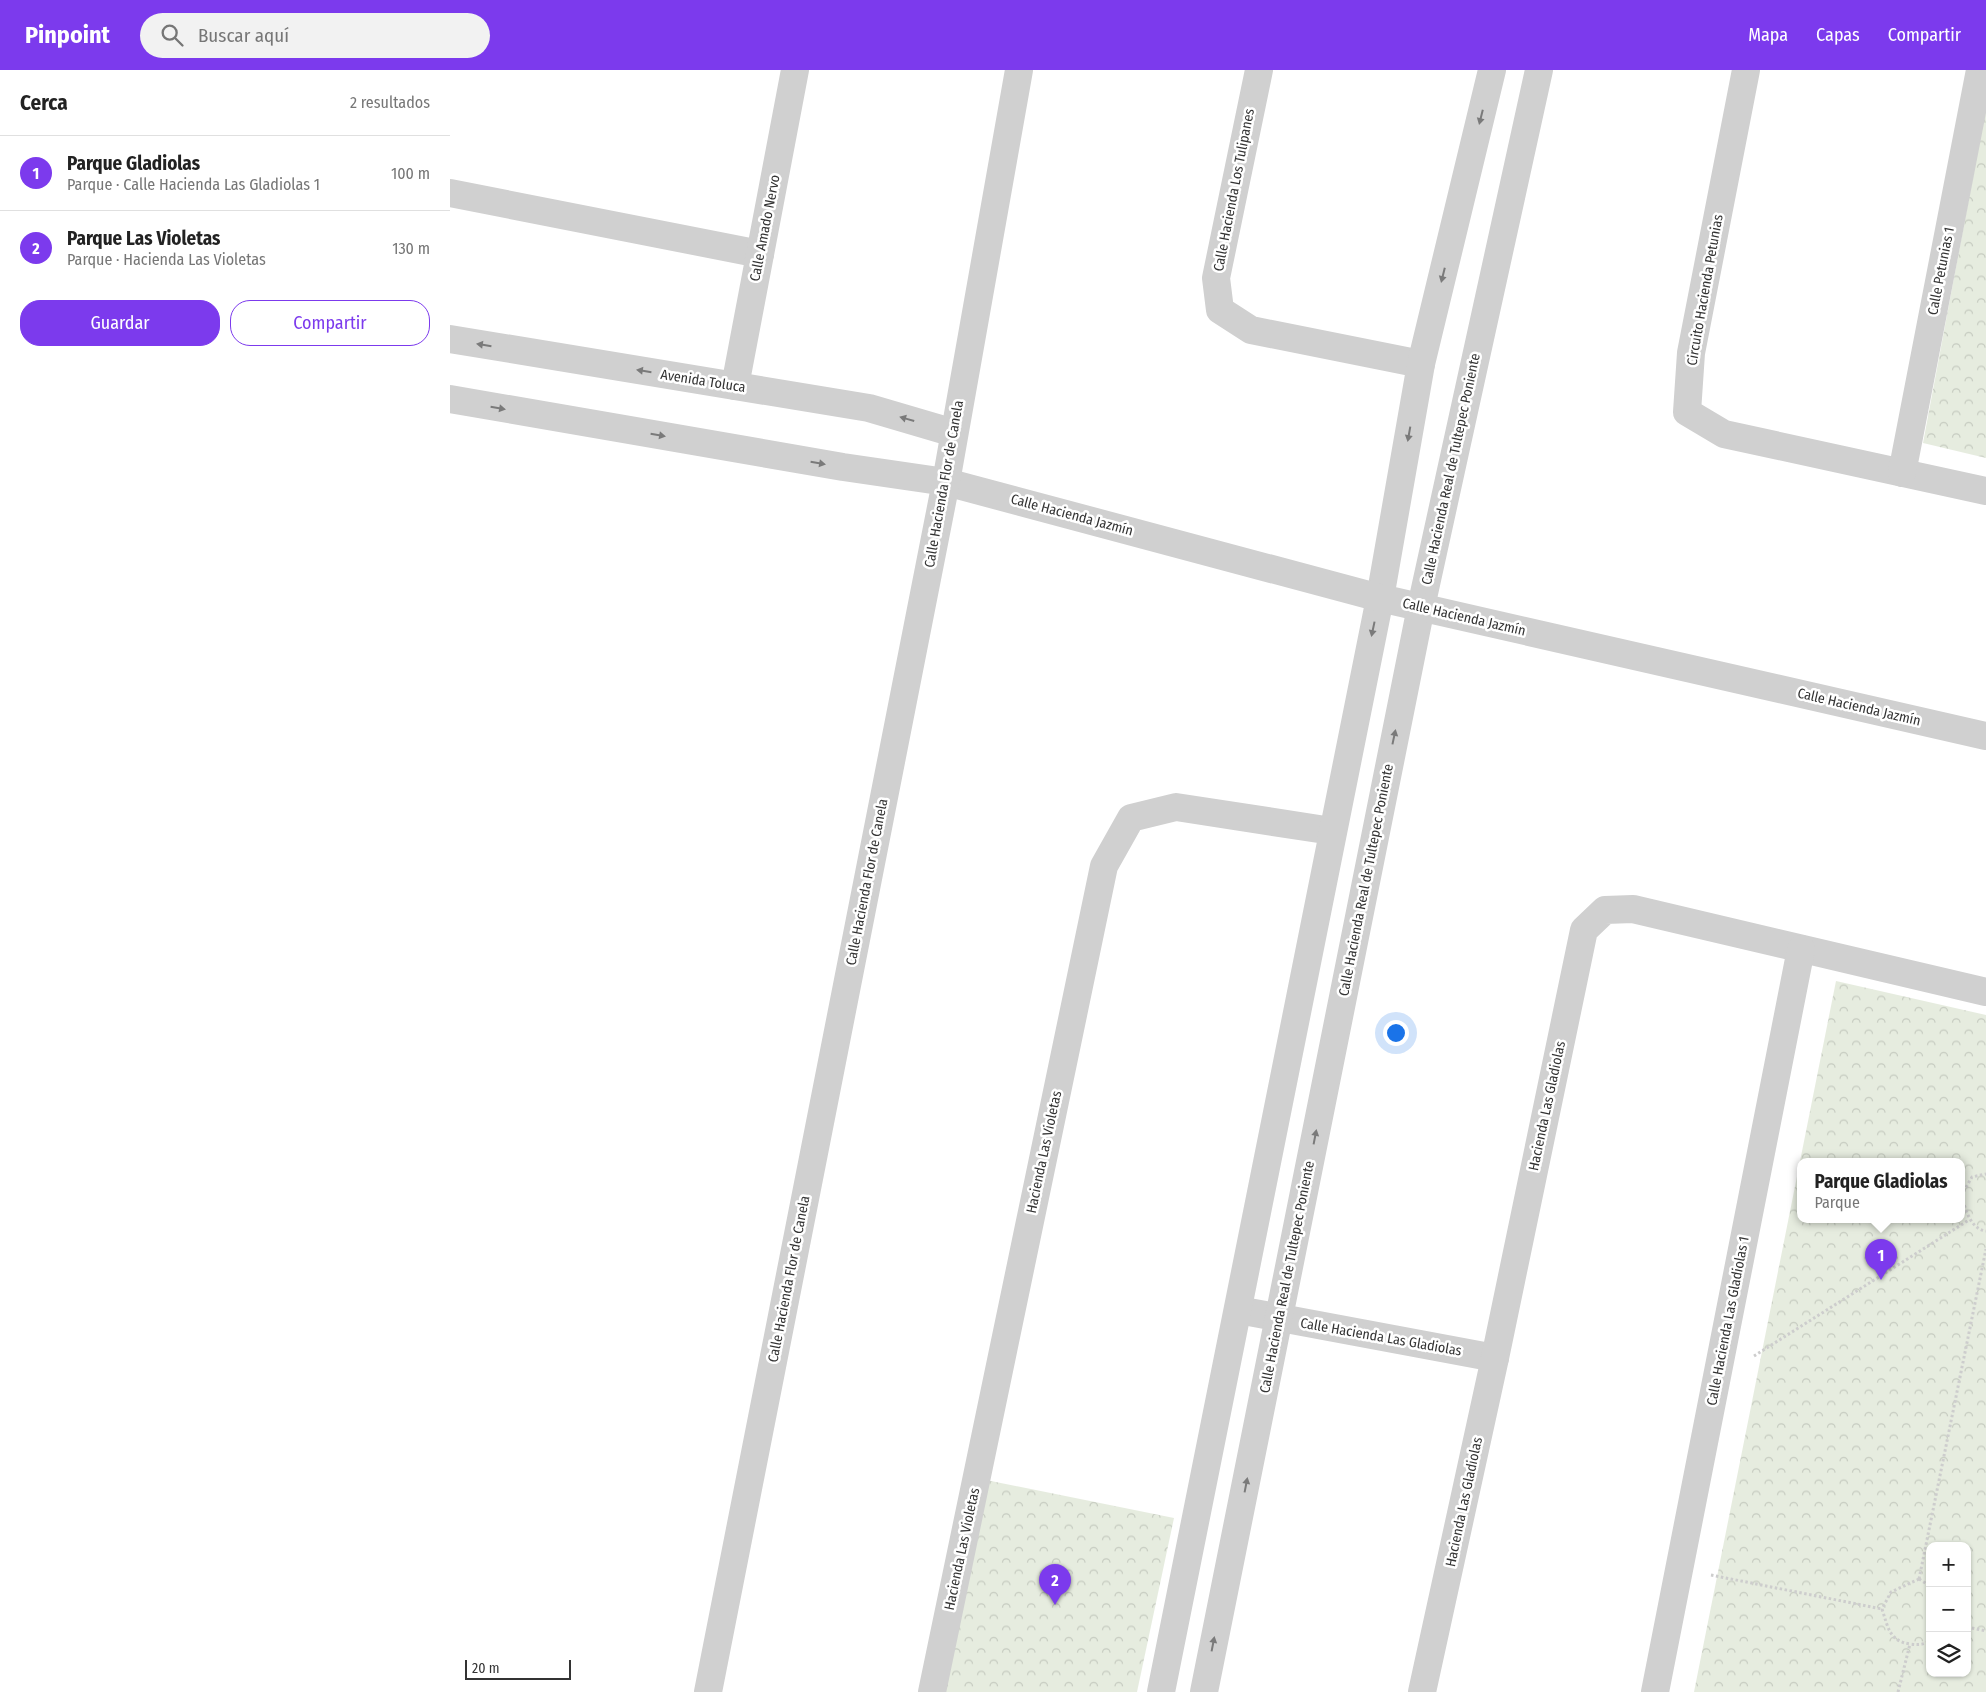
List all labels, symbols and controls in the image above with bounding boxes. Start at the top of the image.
search box [140,13,490,58]
text: Pinpoint [25,21,110,49]
icon: search [158,21,186,49]
text: Buscar aquí [198,24,289,47]
text: Mapa [1748,24,1788,46]
text: Capas [1816,24,1860,46]
text: Compartir [1888,24,1961,46]
text: Cerca [20,90,68,116]
text: 2 resultados [350,93,430,112]
street label: Calle Hacienda Los Tulipanes [1210,107,1258,273]
one-way arrow [1477,110,1485,125]
text: Parque Gladiolas [67,152,200,175]
text: 1 [33,164,39,183]
text: 100 m [391,164,430,183]
street label: Calle Amado Nervo [746,173,784,283]
text: Parque · Calle Hacienda Las Gladiolas 1 [67,175,320,194]
street label: Circuito Hacienda Petunias [1683,213,1727,367]
street label: Calle Petunias 1 [1924,226,1958,316]
text: Parque Las Violetas [67,227,220,250]
text: 2 [32,239,40,258]
text: 130 m [392,239,430,258]
text: Parque · Hacienda Las Violetas [67,250,266,269]
one-way arrow [1439,268,1447,283]
button: Guardar [20,300,220,346]
button: Compartir [230,300,430,346]
one-way arrow [475,340,491,348]
street label: Calle Hacienda Real de Tultepec Poniente [1418,352,1484,586]
street label: Avenida Toluca [659,366,747,396]
one-way arrow [636,367,652,375]
street label: Calle Hacienda Flor de Canela [921,399,967,569]
one-way arrow [490,404,506,412]
one-way arrow [899,415,914,423]
one-way arrow [1404,427,1412,443]
one-way arrow [651,432,667,440]
one-way arrow [811,459,827,467]
street label: Calle Hacienda Jazmín [1009,490,1135,540]
street label: Calle Hacienda Jazmín [1401,595,1527,639]
one-way arrow [1369,621,1377,637]
street label: Calle Hacienda Jazmín [1796,685,1922,729]
one-way arrow [1391,729,1399,745]
street label: Calle Hacienda Real de Tultepec Poniente [1335,762,1397,998]
street label: Calle Hacienda Flor de Canela [842,797,892,967]
your location [1383,1020,1409,1046]
street label: Hacienda Las Gladiolas [1525,1040,1569,1172]
street label: Hacienda Las Violetas [1023,1089,1065,1215]
one-way arrow [1312,1128,1320,1144]
popup [1797,1158,1965,1223]
street label: Calle Hacienda Real de Tultepec Poniente [1256,1159,1318,1395]
text: Parque Gladiolas [1814,1170,1948,1193]
text: Parque [1814,1193,1860,1212]
street label: Calle Hacienda Flor de Canela [764,1194,814,1364]
street label: Calle Hacienda Las Gladiolas 1 [1703,1235,1753,1407]
pin: 1 [1865,1239,1897,1280]
street label: Calle Hacienda Las Gladiolas [1299,1314,1463,1360]
street label: Hacienda Las Gladiolas [1442,1436,1486,1568]
one-way arrow [1242,1477,1250,1493]
street label: Hacienda Las Violetas [941,1486,983,1612]
map controls [1926,1542,1971,1677]
button: + [1926,1542,1971,1587]
pin: 2 [1039,1564,1071,1605]
button: − [1926,1587,1971,1632]
button: layers [1926,1632,1971,1677]
one-way arrow [1210,1636,1218,1652]
scale bar [465,1657,571,1680]
text: 20 m [472,1660,500,1677]

